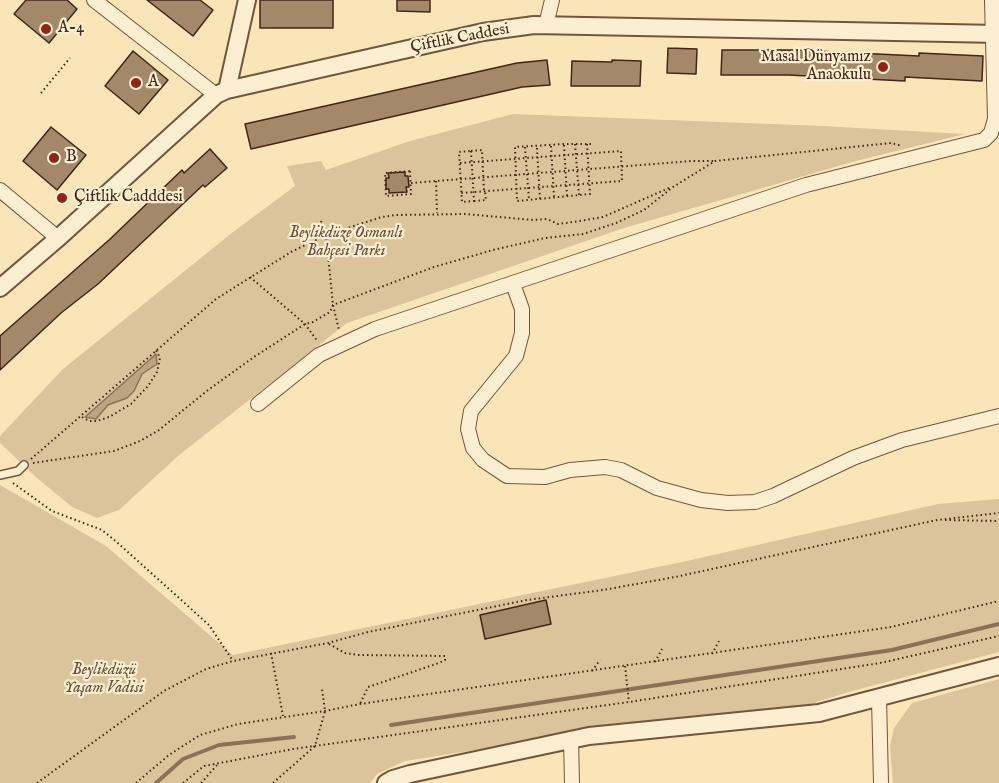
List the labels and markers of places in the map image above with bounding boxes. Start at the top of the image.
place label: A-4 [58,19,84,39]
marker: A-4 [39,22,53,36]
place label: Masal Dünyamız Anaokulu [760,48,871,86]
marker: Masal Dünyamız Anaokulu [876,60,890,74]
place label: A [148,73,159,93]
marker: A [129,76,143,90]
place label: B [66,148,77,168]
marker: B [47,151,61,165]
place label: Çiftlik Cadddesi [74,188,183,208]
marker: Çiftlik Cadddesi [55,191,69,205]

